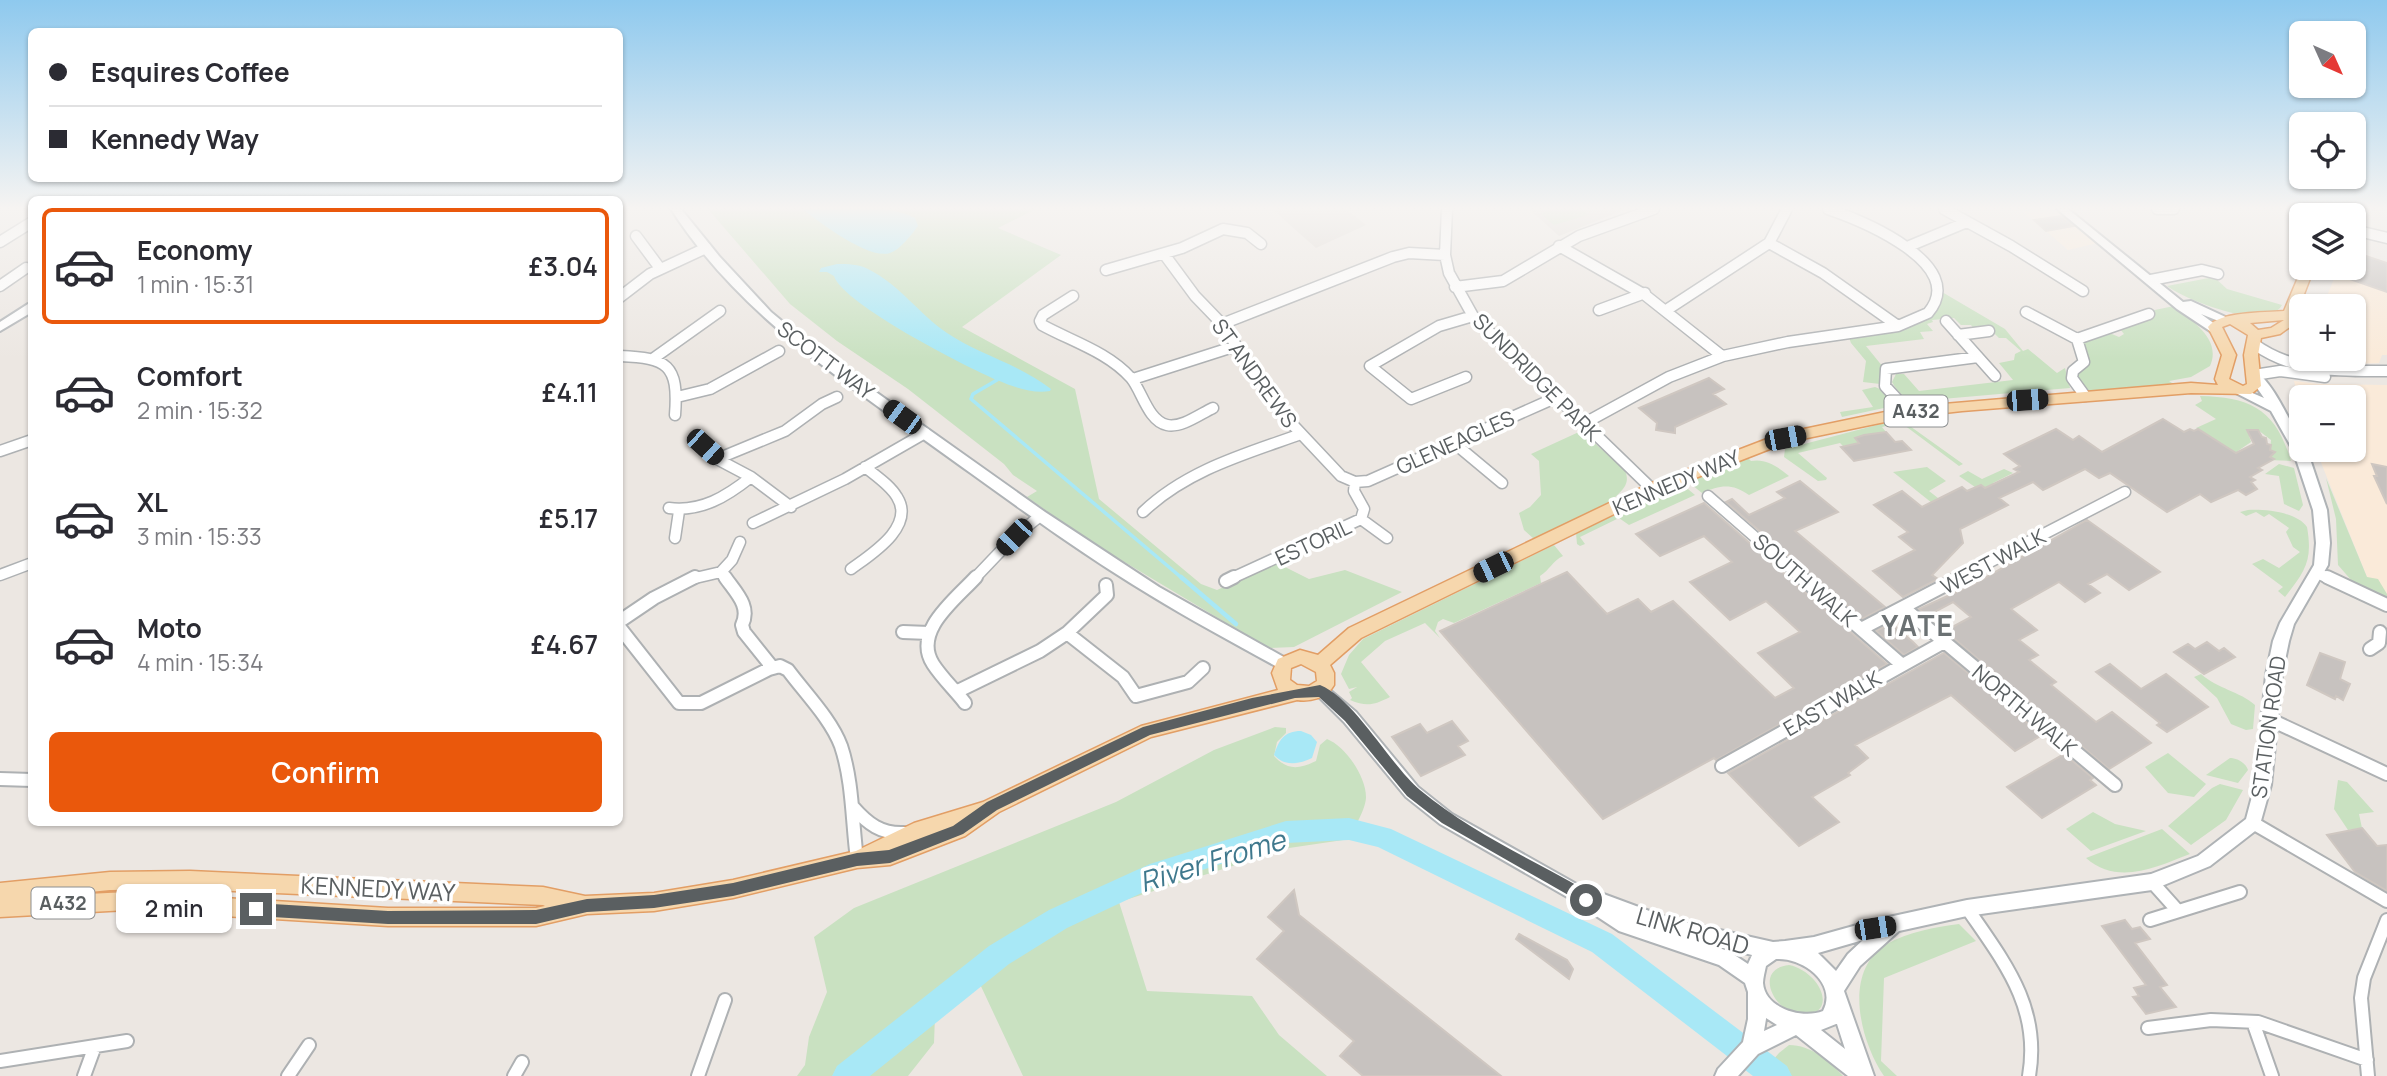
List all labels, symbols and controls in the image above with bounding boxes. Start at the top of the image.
north arrow [2289,21,2366,98]
map controls [2289,21,2366,462]
text: Esquires Coffee [91,54,290,90]
button: locate [2289,112,2366,189]
text: Kennedy Way [91,121,259,157]
button: layers [2289,203,2366,280]
text: Economy [137,232,252,268]
icon: car [53,235,116,298]
text: £3.04 [528,248,598,284]
text: 1 min · 15:31 [137,268,254,300]
button: + [2289,294,2366,371]
street label: SUNDRIDGE PARK [1467,307,1607,447]
street label: ST ANDREWS [1206,313,1304,433]
street label: SCOTT WAY [772,314,880,406]
text: Comfort [137,358,243,394]
icon: car [53,361,116,424]
text: £4.11 [542,374,598,410]
button: − [2289,385,2366,462]
car [2006,388,2049,412]
text: 2 min · 15:32 [137,394,263,426]
car [879,396,926,438]
road number: A432 [1884,396,1948,426]
street label: GLENEAGLES [1391,403,1519,481]
car [1763,424,1808,452]
car [683,425,728,469]
street label: KENNEDY WAY [1608,443,1744,521]
text: XL [137,484,168,520]
icon: car [53,487,116,550]
text: £5.17 [539,500,598,536]
street label: ESTORIL [1270,512,1356,572]
car [992,515,1037,559]
text: 3 min · 15:33 [137,520,262,552]
street label: WEST WALK [1936,521,2051,600]
street label: SOUTH WALK [1747,527,1863,633]
car [1470,548,1517,586]
district label: YATE [1881,606,1955,644]
text: Moto [137,610,202,646]
icon: car [53,613,116,676]
text: £4.67 [531,626,598,662]
text: 4 min · 15:34 [137,646,264,678]
street label: STATION ROAD [2244,654,2292,800]
street label: NORTH WALK [1967,658,2084,762]
street label: EAST WALK [1778,663,1886,742]
button: Confirm [49,732,602,812]
water label: River Frome [1135,819,1291,900]
street label: KENNEDY WAY [300,867,457,909]
callout: 2 min [116,884,232,934]
route start [1570,884,1602,916]
road number: A432 [32,888,94,918]
text: 2 min [145,892,203,924]
route end [240,893,272,925]
street label: LINK ROAD [1633,898,1753,962]
car [1853,914,1898,942]

